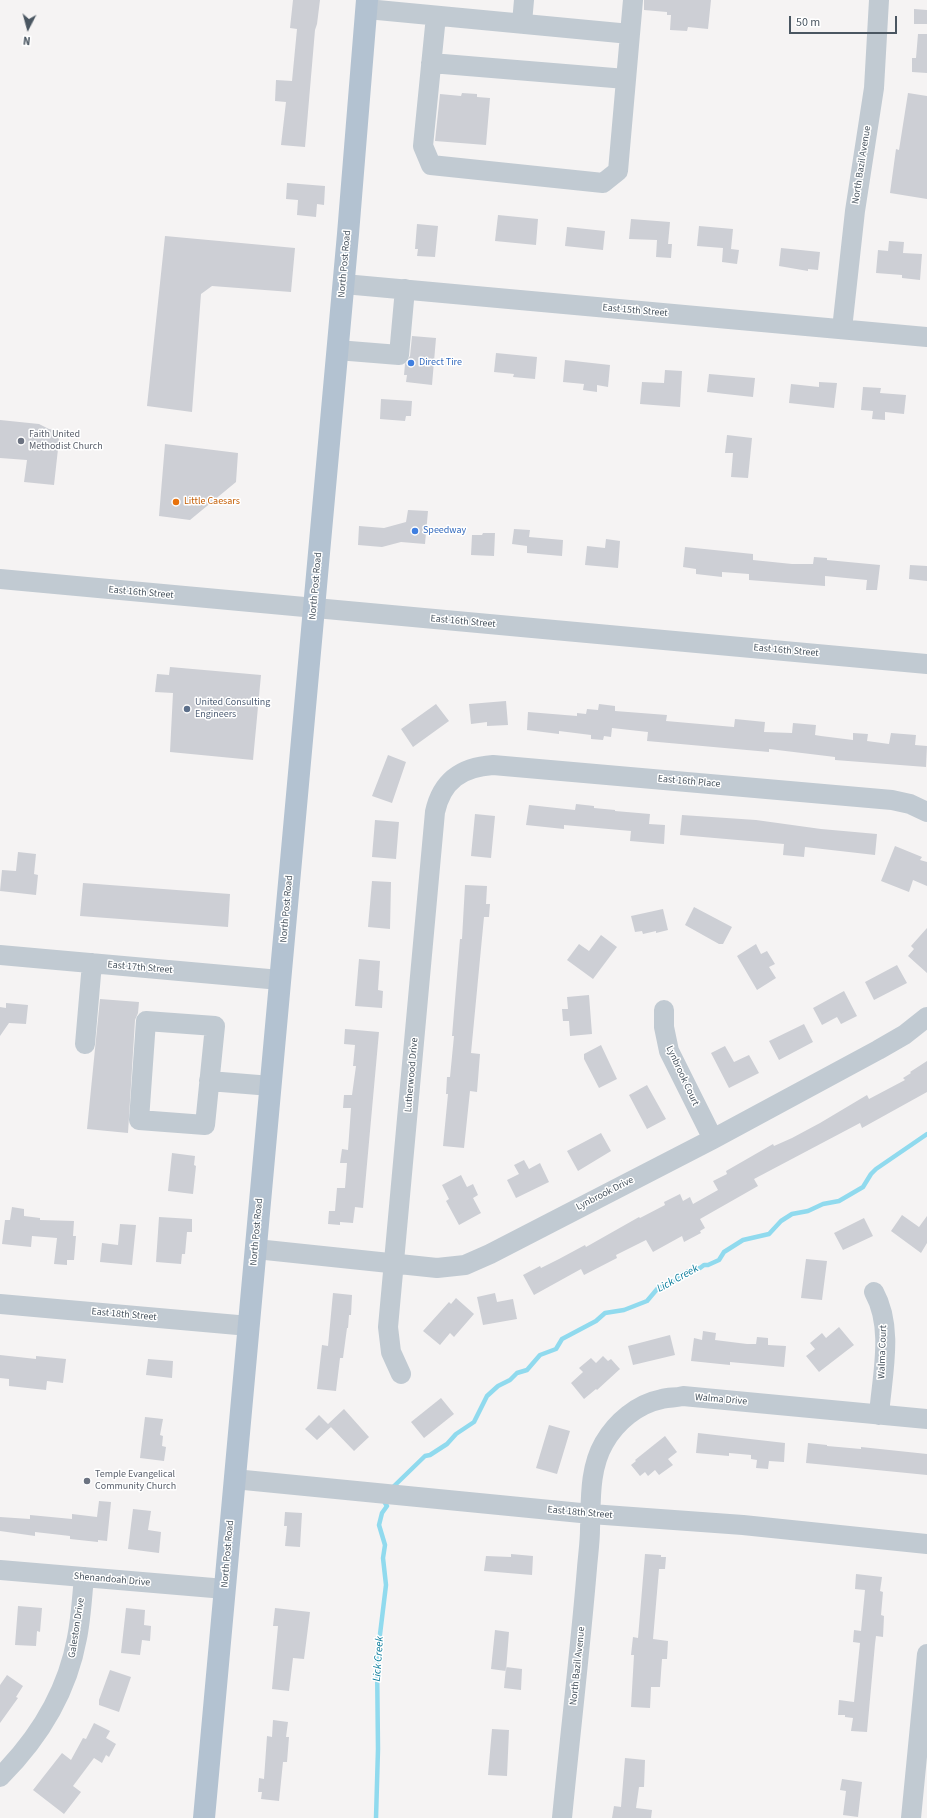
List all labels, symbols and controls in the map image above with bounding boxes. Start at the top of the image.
north arrow [8,8,48,48]
scale bar [791,8,899,34]
text: 50 m [796,14,820,31]
text: N [22,33,31,48]
street label: North Bazil Avenue [850,125,874,205]
street label: North Post Road [336,230,354,298]
street label: East 15th Street [602,302,668,320]
place label: Direct Tire [419,357,462,369]
marker: Direct Tire [406,358,416,368]
place label: Faith United Methodist Church [29,429,103,452]
marker: Faith United Methodist Church [16,436,26,446]
place label: Little Caesars [184,496,240,508]
marker: Little Caesars [171,497,181,507]
place label: Speedway [423,525,466,537]
marker: Speedway [410,526,420,536]
street label: North Post Road [307,552,325,620]
street label: East 16th Street [108,584,174,602]
street label: East 16th Street [430,613,496,631]
street label: East 16th Street [753,642,819,660]
place label: United Consulting Engineers [195,697,270,720]
marker: United Consulting Engineers [182,704,192,714]
street label: East 16th Place [657,773,721,791]
street label: North Post Road [278,875,296,943]
street label: East 17th Street [107,959,173,977]
street label: Lutherwood Drive [403,1037,421,1113]
street label: Lynbrook Court [663,1044,701,1108]
street label: Lynbrook Drive [574,1174,636,1214]
street label: North Post Road [248,1198,266,1266]
water label: Lick Creek [655,1262,701,1296]
street label: East 18th Street [91,1306,157,1324]
street label: Walma Court [876,1325,890,1379]
street label: Walma Drive [694,1392,748,1408]
place label: Temple Evangelical Community Church [95,1469,176,1492]
marker: Temple Evangelical Community Church [82,1476,92,1486]
street label: East 18th Street [547,1504,613,1522]
street label: North Post Road [219,1520,237,1588]
street label: Shenandoah Drive [73,1571,151,1589]
street label: Galeston Drive [66,1597,88,1659]
street label: North Bazil Avenue [568,1626,588,1706]
water label: Lick Creek [371,1636,387,1682]

